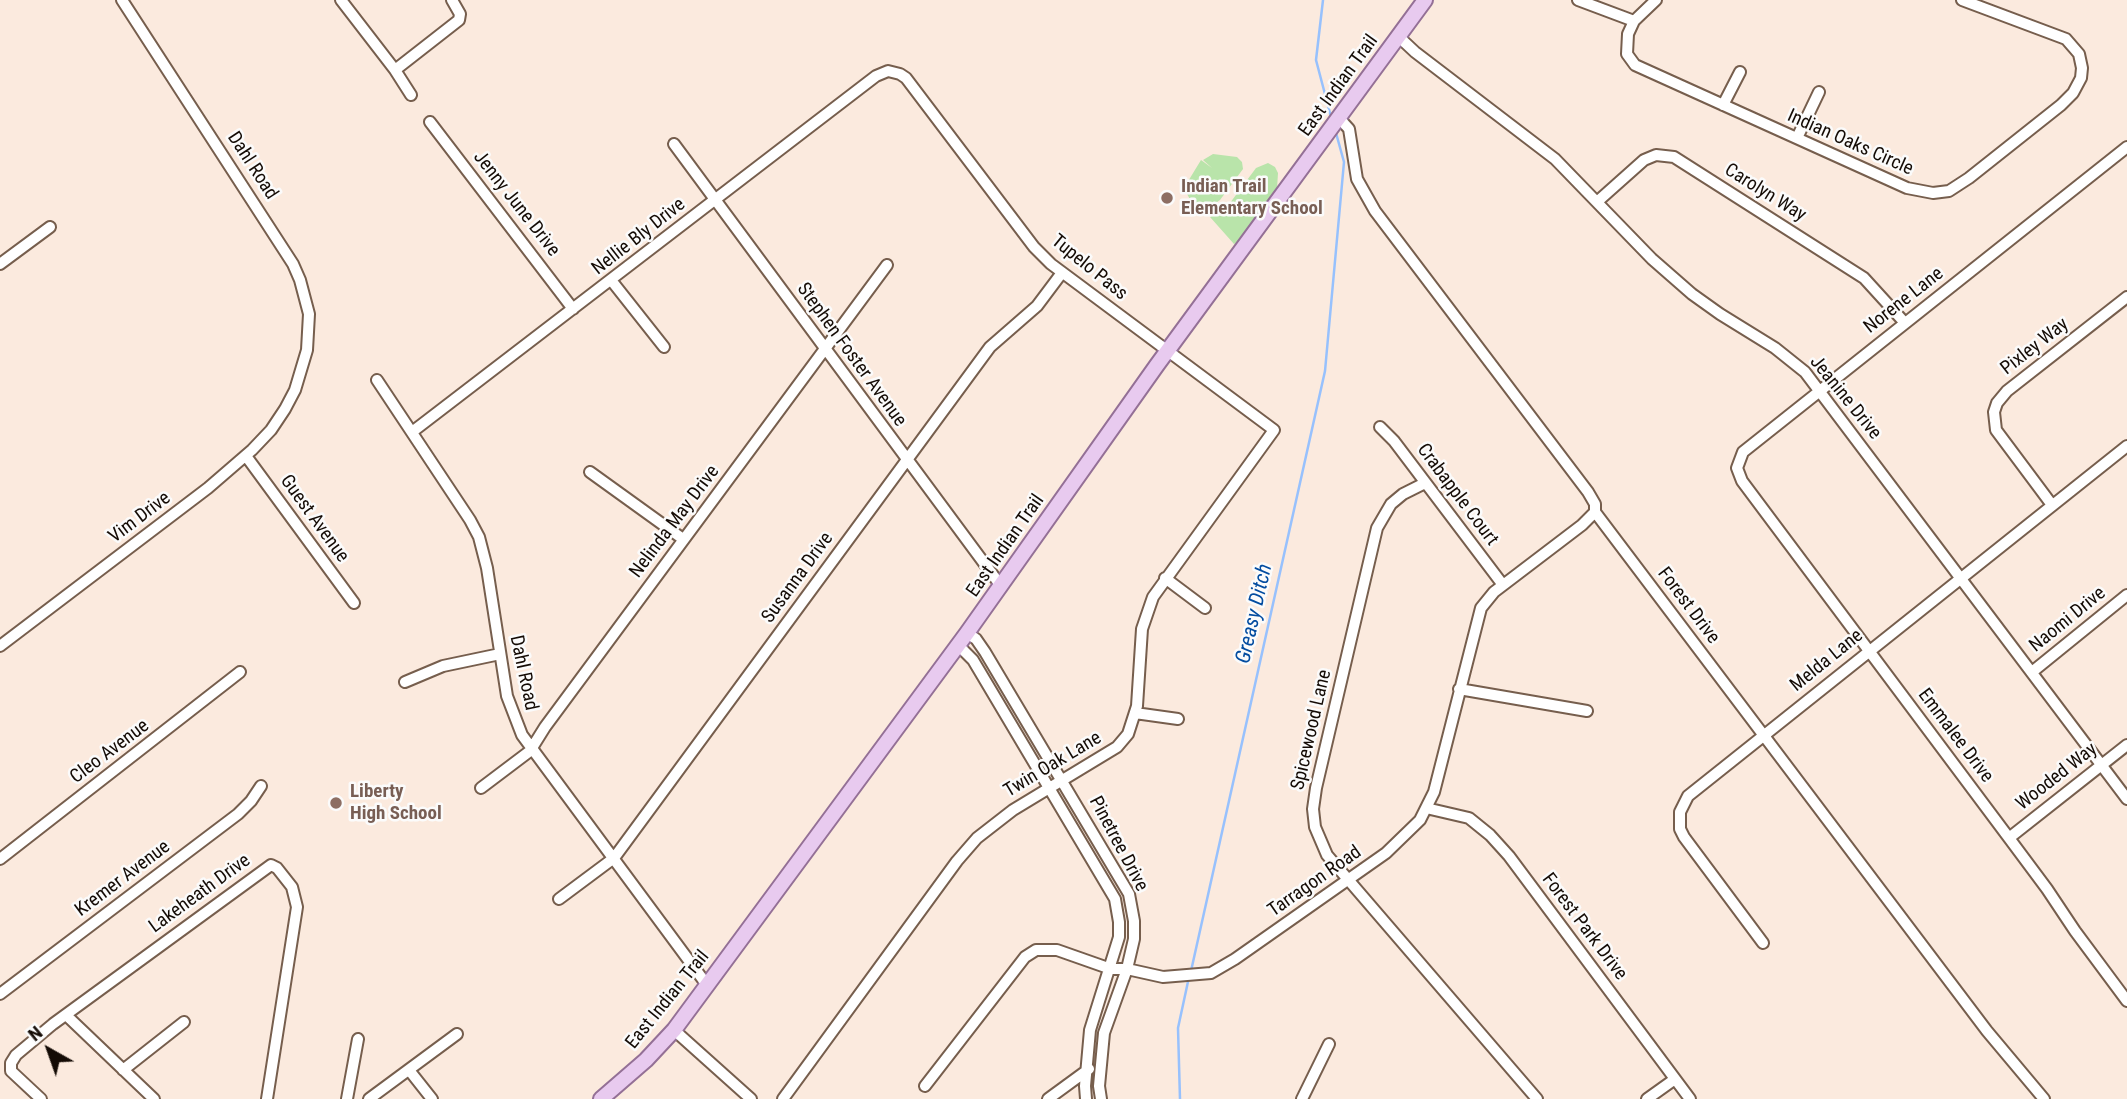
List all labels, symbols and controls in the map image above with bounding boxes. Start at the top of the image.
street label: East Indian Trail [1295,31,1383,141]
street label: Indian Oaks Circle [1784,105,1916,181]
street label: Dahl Road [222,128,282,204]
street label: Jenny June Drive [468,147,564,261]
street label: Carolyn Way [1720,159,1810,227]
place label: Indian Trail Elementary School [1181,176,1323,220]
marker: Indian Trail Elementary School [1159,190,1175,206]
street label: Nellie Bly Drive [588,194,690,280]
street label: Tupelo Pass [1046,230,1132,306]
street label: Norene Lane [1860,263,1948,339]
street label: Stephen Foster Avenue [791,279,911,431]
street label: Pixley Way [1997,313,2073,381]
street label: Jeanine Drive [1804,352,1886,444]
street label: Crabapple Court [1411,440,1503,550]
street label: Nelinda May Drive [625,461,725,583]
street label: Guest Avenue [275,471,353,567]
street label: Vim Drive [105,487,175,549]
street label: East Indian Trail [962,490,1050,602]
street label: Susanna Drive [757,528,839,628]
water label: Greasy Ditch [1231,562,1279,666]
street label: Forest Drive [1652,563,1724,649]
street label: Naomi Drive [2025,582,2111,658]
street label: Melda Lane [1786,625,1868,697]
street label: Dahl Road [504,633,542,713]
street label: Spicewood Lane [1287,668,1337,792]
street label: Emmalee Drive [1912,685,1998,787]
street label: Cleo Avenue [66,715,154,789]
street label: Twin Oak Lane [1000,727,1106,803]
street label: Wooded Way [2012,738,2102,816]
place label: Liberty High School [350,781,442,825]
street label: Pinetree Drive [1083,793,1153,895]
marker: Liberty High School [328,795,344,811]
street label: Kremer Avenue [71,836,175,922]
street label: Tarragon Road [1264,841,1366,923]
street label: Lakeheath Drive [145,850,255,938]
street label: Forest Park Drive [1536,869,1632,985]
street label: East Indian Trail [621,946,715,1054]
north arrow [14,1015,84,1085]
text: N [23,1021,47,1046]

